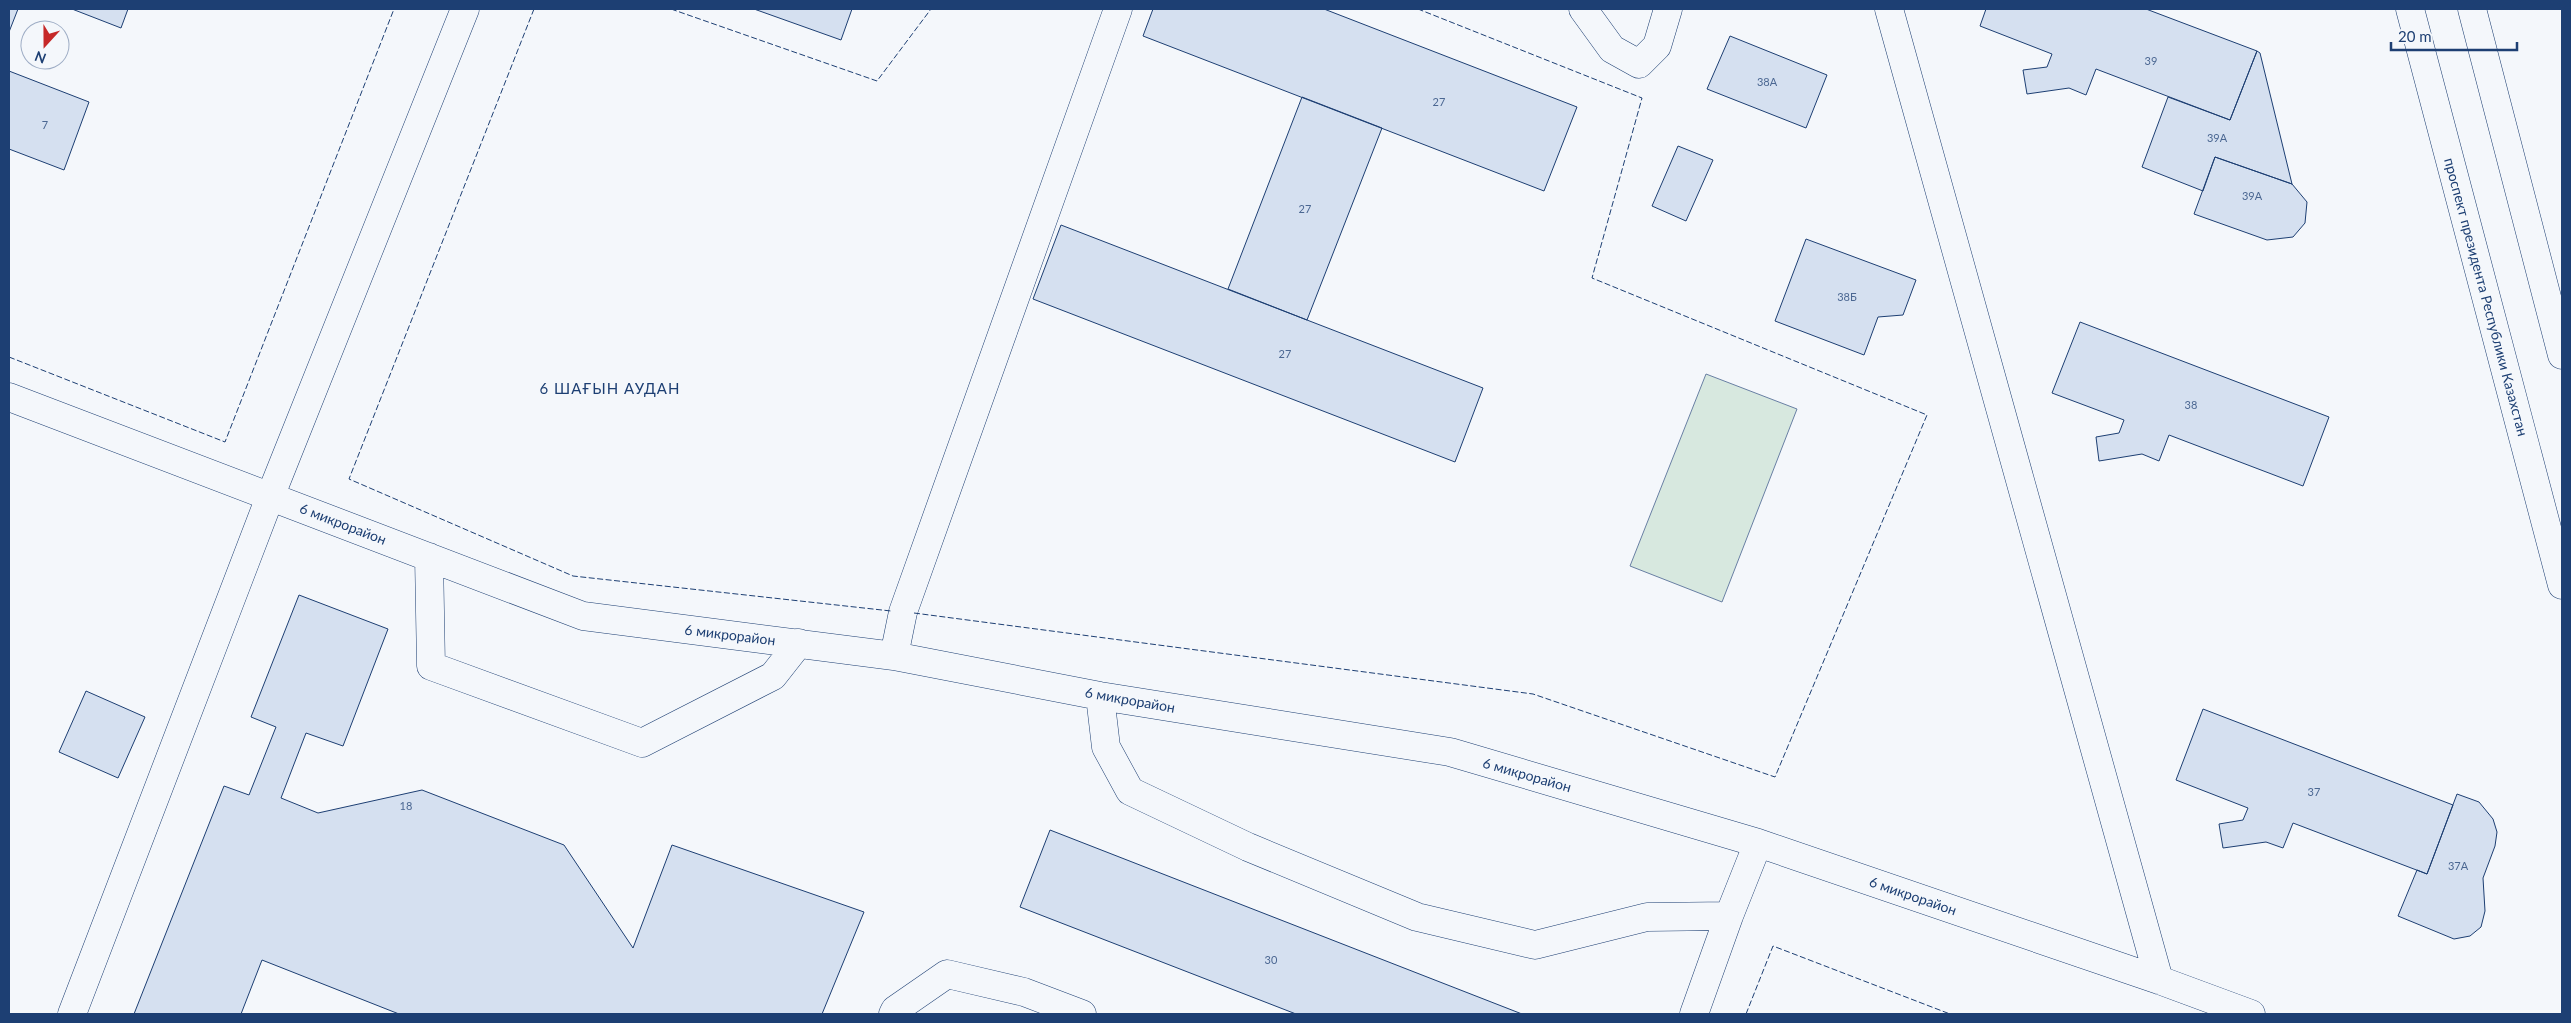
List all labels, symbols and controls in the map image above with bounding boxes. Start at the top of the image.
north arrow [20,20,70,70]
scale bar [2391,20,2517,52]
text: 20 m [2398,27,2432,45]
text: N [32,48,48,67]
house number: 39 [2145,54,2157,67]
house number: 38А [1757,75,1778,88]
house number: 27 [1433,95,1445,108]
house number: 7 [42,118,48,131]
house number: 39А [2207,131,2228,144]
street label: проспект президента Республики Казахстан [2441,156,2532,438]
house number: 39А [2242,189,2263,202]
house number: 27 [1299,202,1311,215]
house number: 38Б [1837,290,1857,303]
house number: 27 [1279,347,1291,360]
district label: 6 ШАҒЫН АУДАН [540,379,680,397]
house number: 38 [2185,398,2197,411]
street label: 6 микрорайон [297,499,389,548]
street label: 6 микрорайон [684,621,776,649]
street label: 6 микрорайон [1084,683,1177,716]
street label: 6 микрорайон [1481,754,1573,795]
house number: 37 [2308,785,2320,798]
house number: 18 [400,799,412,812]
house number: 37А [2448,859,2469,872]
street label: 6 микрорайон [1867,873,1959,918]
house number: 30 [1265,953,1278,966]

